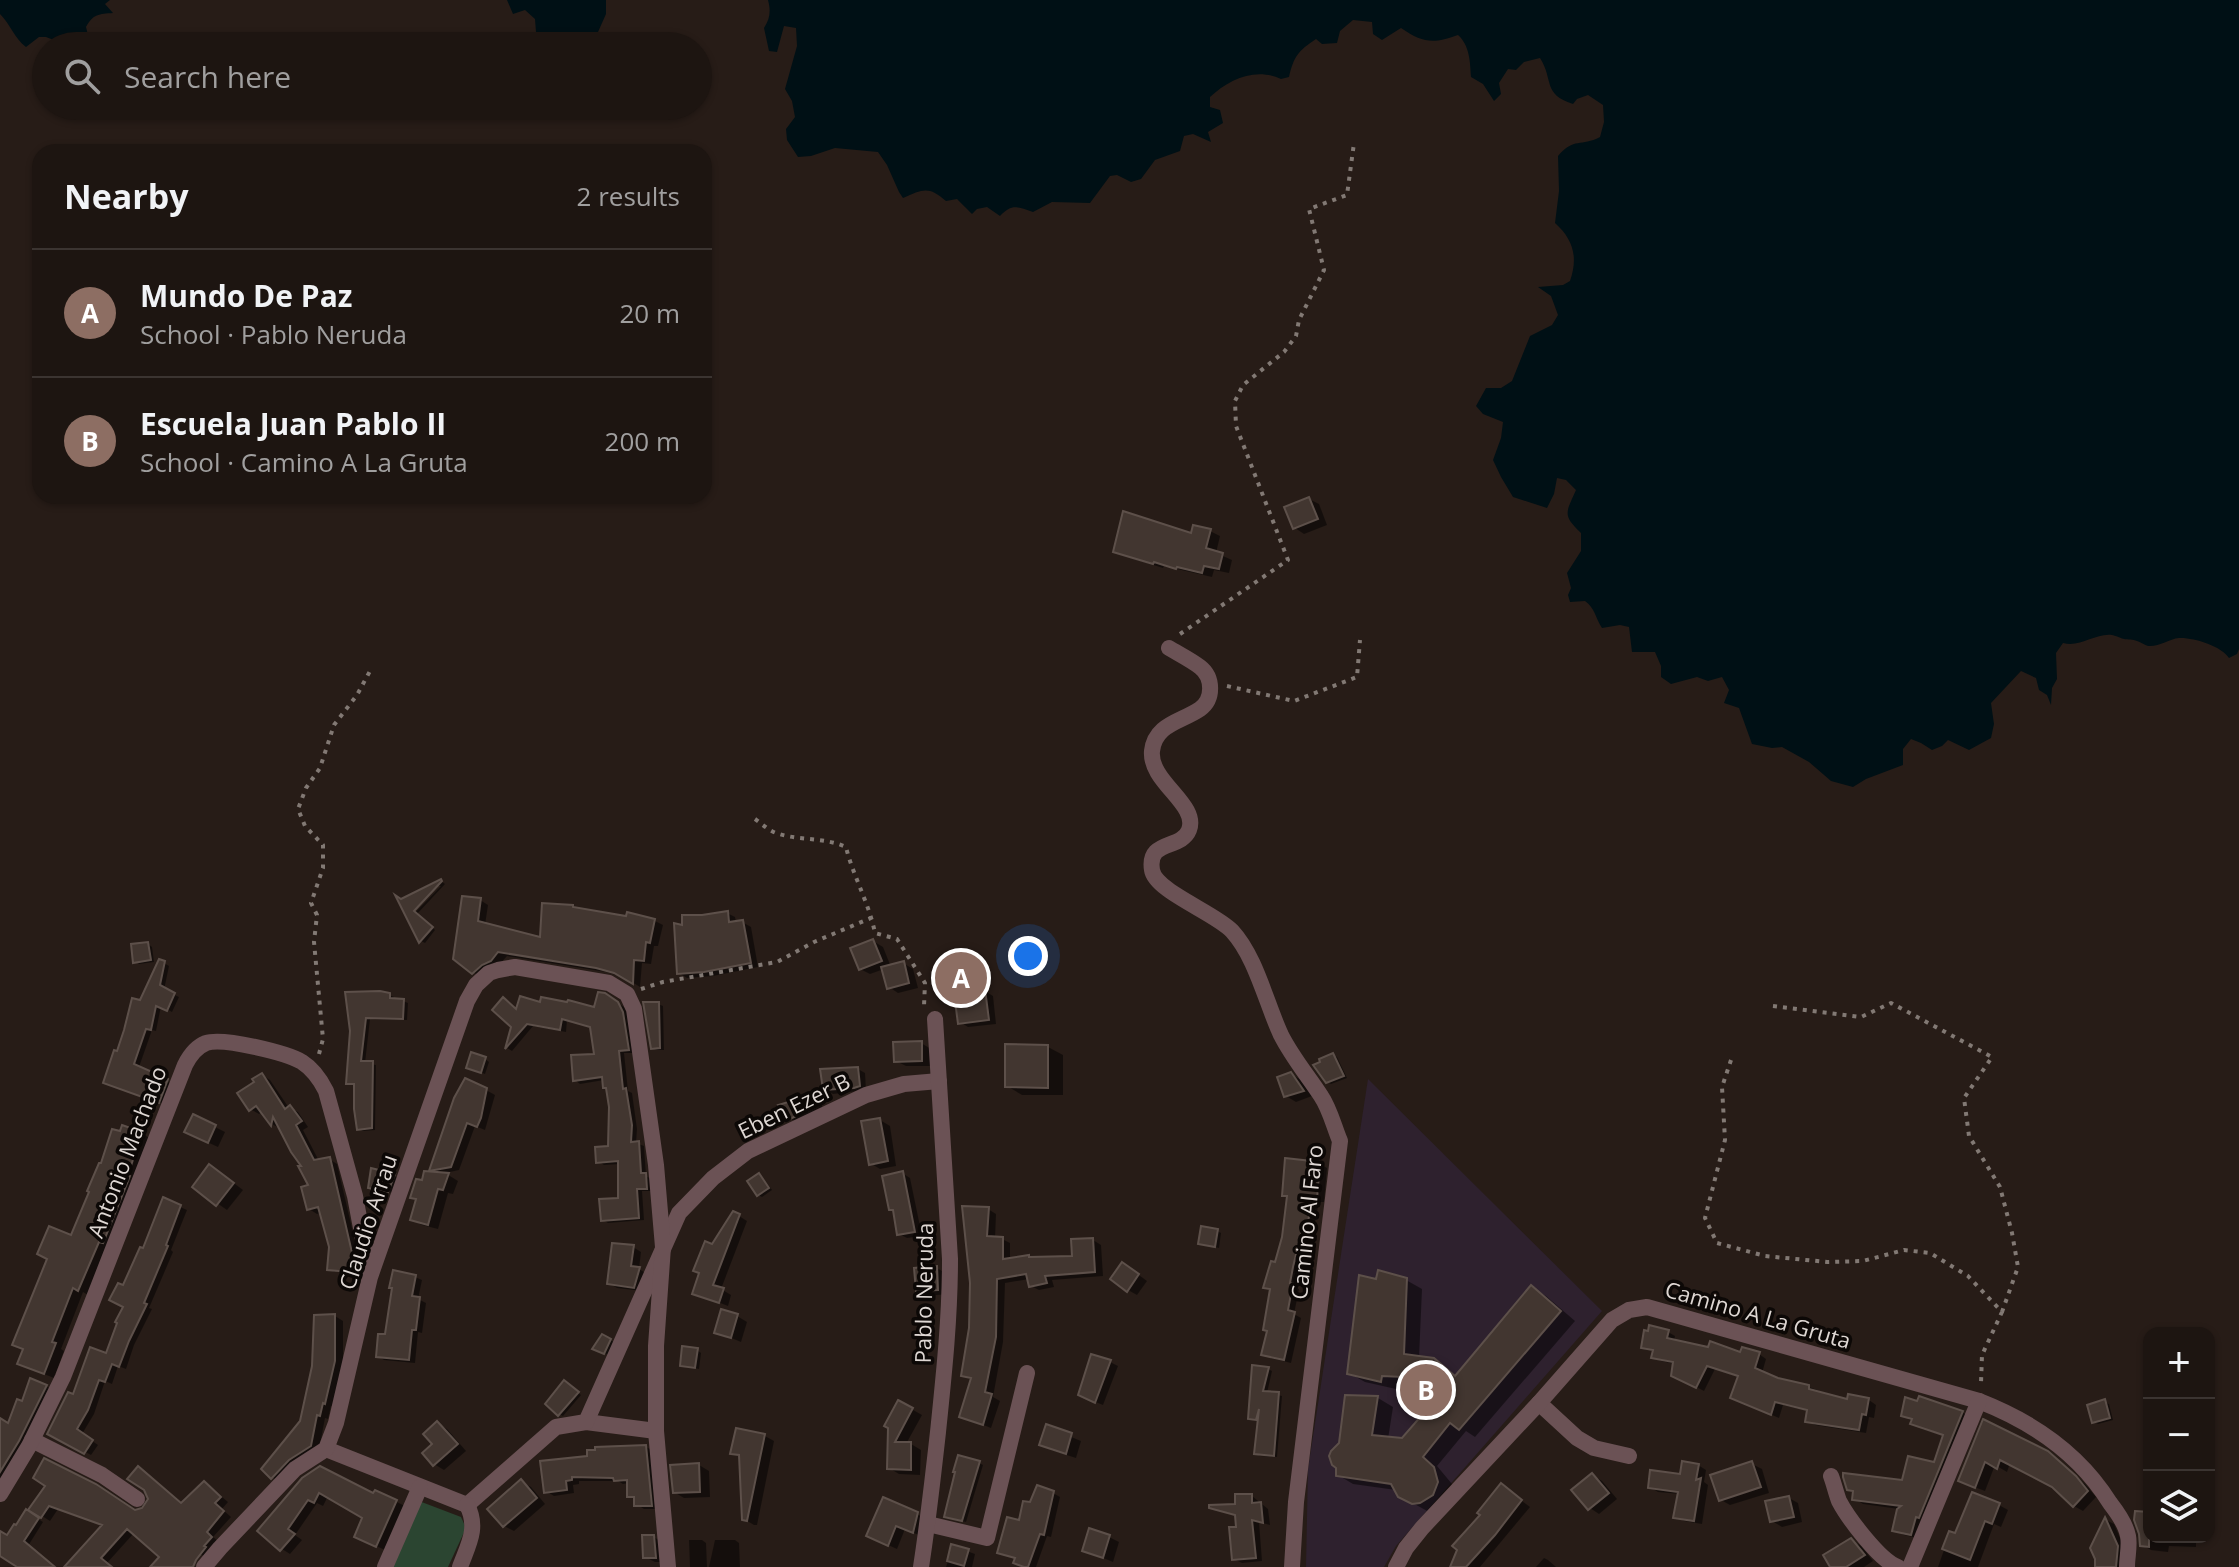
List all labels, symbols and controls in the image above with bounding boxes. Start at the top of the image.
search box [32,32,712,120]
icon: search [60,54,104,98]
text: Search here [124,56,291,97]
text: Nearby [64,173,189,219]
text: 2 results [577,178,680,214]
text: Mundo De Paz [140,275,352,316]
text: A [81,295,99,331]
text: 20 m [619,295,680,331]
text: School · Pablo Neruda [140,316,407,352]
text: Escuela Juan Pablo II [140,403,446,444]
text: B [81,423,99,459]
text: 200 m [605,423,680,459]
text: School · Camino A La Gruta [140,444,468,480]
your location [1008,936,1048,976]
pin: A [935,948,987,1008]
street label: Antonio Machado [80,1062,173,1242]
street label: Eben Ezer B [733,1065,855,1145]
street label: Camino Al Faro [1283,1143,1329,1301]
street label: Claudio Arrau [331,1150,403,1293]
street label: Pablo Neruda [907,1222,939,1363]
street label: Camino A La Gruta [1662,1273,1855,1355]
map controls [2143,1327,2215,1543]
button: + [2143,1327,2215,1399]
pin: B [1400,1360,1452,1420]
button: − [2143,1399,2215,1471]
button: layers [2143,1471,2215,1543]

